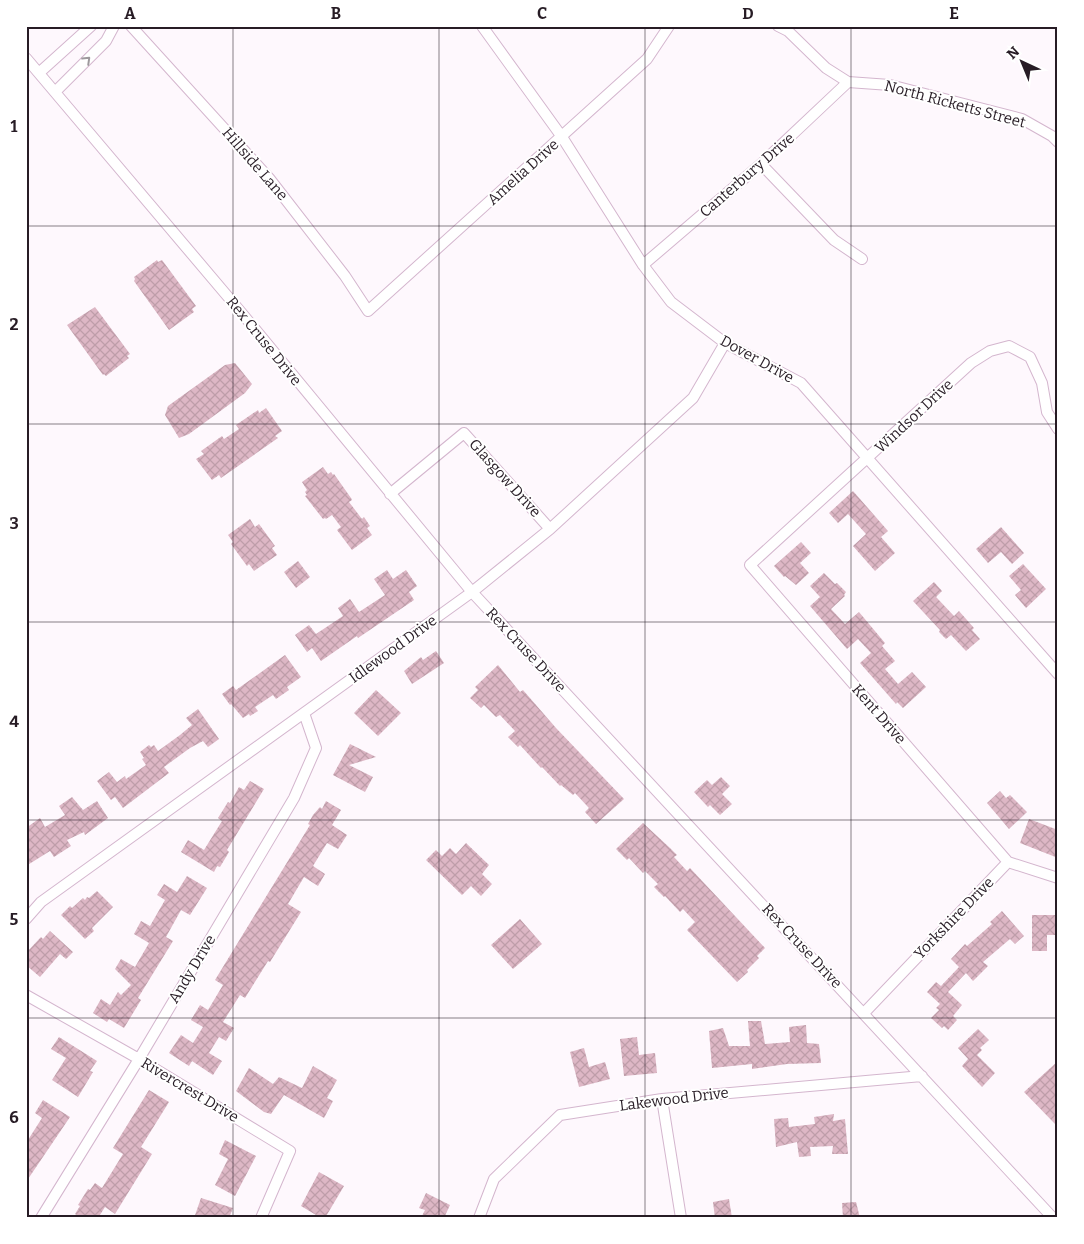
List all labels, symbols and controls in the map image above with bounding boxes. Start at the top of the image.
text: A [124,4,136,23]
text: B [331,4,341,23]
text: C [537,4,547,23]
text: D [742,4,754,23]
text: E [949,4,959,23]
north arrow [996,38,1046,88]
text: N [1004,43,1023,63]
one-way arrow [81,57,90,66]
street label: North Ricketts Street [882,76,1028,132]
text: 1 [11,117,18,136]
street label: Hillside Lane [218,124,292,204]
street label: Canterbury Drive [696,129,798,221]
street label: Amelia Drive [484,135,562,209]
street label: Rex Cruse Drive [223,293,305,389]
text: 2 [9,315,19,334]
street label: Dover Drive [717,331,797,387]
street label: Windsor Drive [871,375,957,457]
street label: Glasgow Drive [465,435,545,521]
text: 3 [9,514,19,533]
street label: Rex Cruse Drive [482,604,570,696]
street label: Idlewood Drive [346,611,440,687]
street label: Kent Drive [848,681,910,747]
text: 4 [9,712,19,731]
street label: Yorkshire Drive [910,873,998,963]
street label: Rex Cruse Drive [758,900,846,992]
text: 5 [10,910,19,929]
street label: Andy Drive [165,932,219,1006]
street label: Rivercrest Drive [138,1054,242,1126]
street label: Lakewood Drive [618,1083,730,1115]
text: 6 [9,1108,19,1127]

